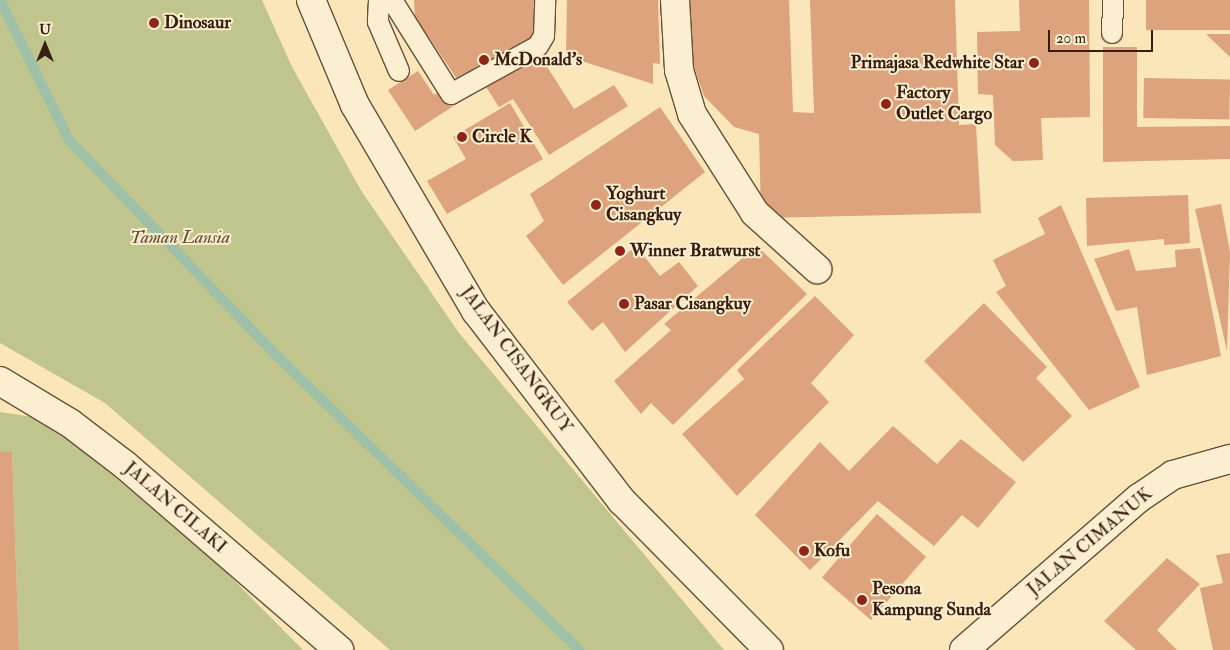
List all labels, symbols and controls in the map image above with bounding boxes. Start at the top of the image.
place label: Dinosaur [164,12,231,34]
marker: Dinosaur [148,17,160,29]
north arrow [20,20,70,70]
scale bar [1050,20,1155,52]
text: U [39,21,51,38]
text: 20 m [1056,29,1086,48]
place label: McDonald's [494,49,582,71]
place label: Primajasa Redwhite Star [851,52,1024,74]
marker: McDonald's [478,54,490,66]
marker: Primajasa Redwhite Star [1028,57,1040,69]
place label: Factory Outlet Cargo [896,83,992,126]
marker: Factory Outlet Cargo [880,98,892,110]
place label: Circle K [472,126,532,148]
marker: Circle K [456,131,468,143]
place label: Yoghurt Cisangkuy [606,184,681,226]
marker: Yoghurt Cisangkuy [590,199,602,211]
park label: Taman Lansia [130,227,230,249]
place label: Winner Bratwurst [630,240,760,262]
marker: Winner Bratwurst [614,245,626,257]
street label: JALAN CISANGKUY [455,282,577,438]
place label: Pasar Cisangkuy [634,293,751,315]
marker: Pasar Cisangkuy [618,298,630,310]
street label: JALAN CILAKI [119,458,231,558]
street label: JALAN CIMANUK [1023,483,1157,601]
place label: Kofu [814,540,850,562]
marker: Kofu [798,545,810,557]
place label: Pesona Kampung Sunda [872,579,991,622]
marker: Pesona Kampung Sunda [856,594,868,606]

